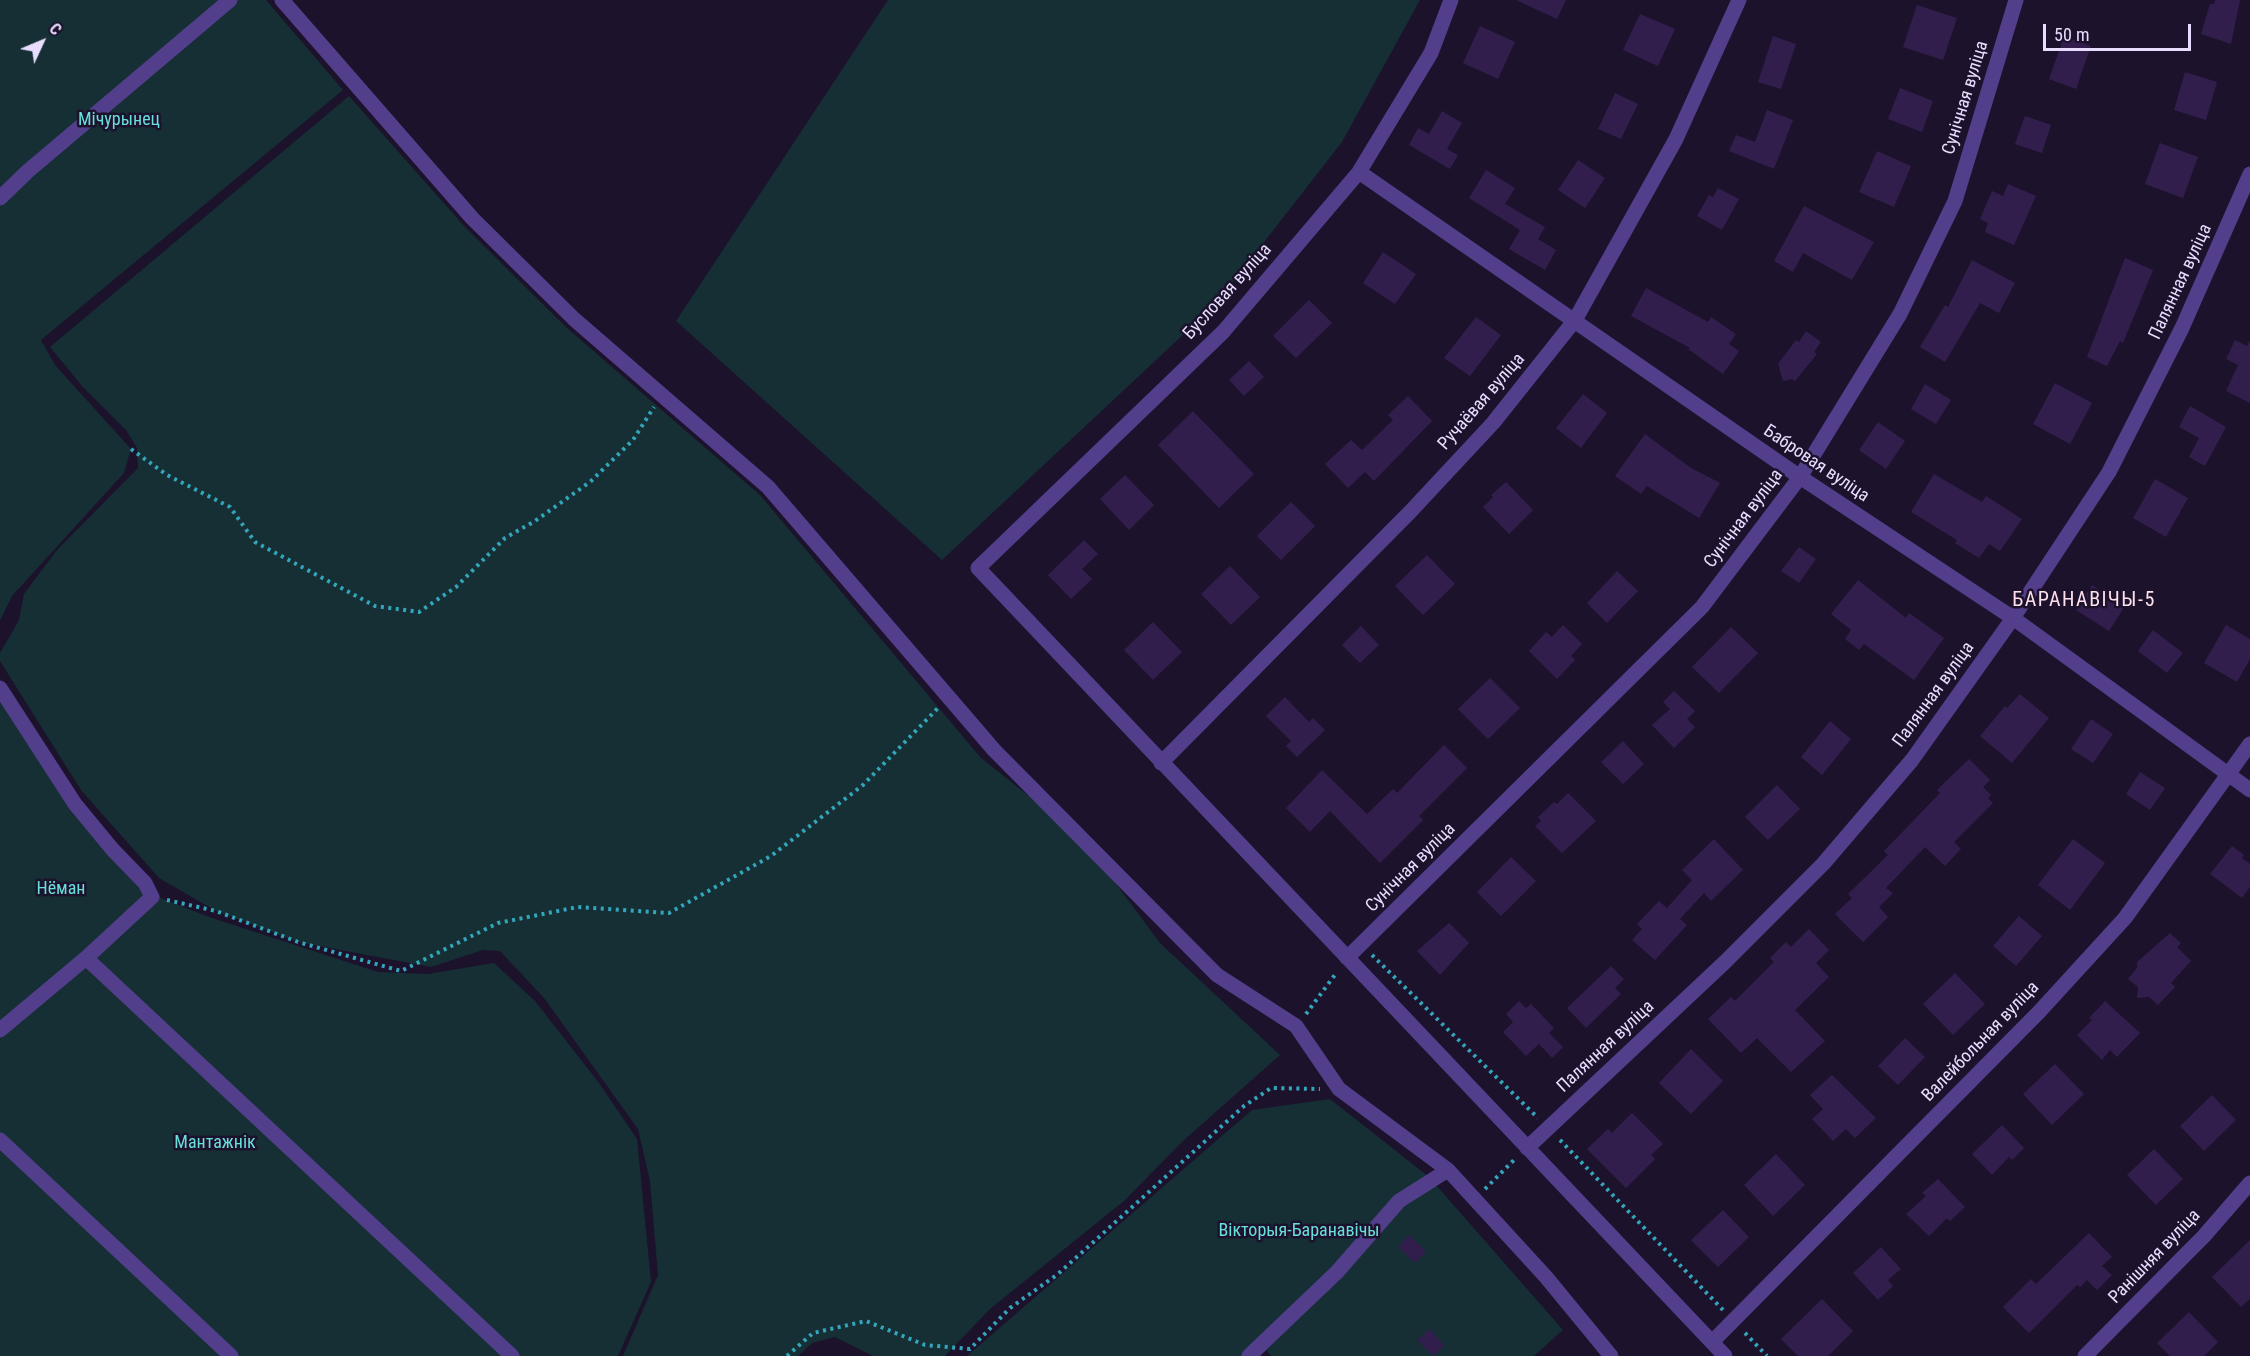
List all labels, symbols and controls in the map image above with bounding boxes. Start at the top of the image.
north arrow [12,12,72,72]
scale bar [2046,12,2194,50]
text: С [45,19,65,39]
text: 50 m [2054,24,2089,45]
street label: Сунічная вуліца [1938,39,1994,157]
park label: Мічурынец [78,109,160,131]
street label: Палянная вуліца [2145,221,2217,343]
street label: Бусловая вуліца [1179,240,1277,344]
street label: Ручаёвая вуліца [1434,349,1530,455]
street label: Бабровая вуліца [1759,421,1873,507]
street label: Сунічная вуліца [1700,465,1788,573]
district label: БАРАНАВІЧЫ-5 [2012,589,2156,613]
street label: Палянная вуліца [1889,638,1979,752]
street label: Сунічная вуліца [1362,819,1460,917]
park label: Нёман [36,878,86,900]
street label: Валейбольная вуліца [1918,977,2044,1107]
street label: Палянная вуліца [1553,997,1659,1097]
park label: Мантажнік [174,1132,256,1154]
street label: Ранішняя вуліца [2105,1205,2205,1309]
park label: Вікторыя-Баранавічы [1218,1220,1380,1242]

